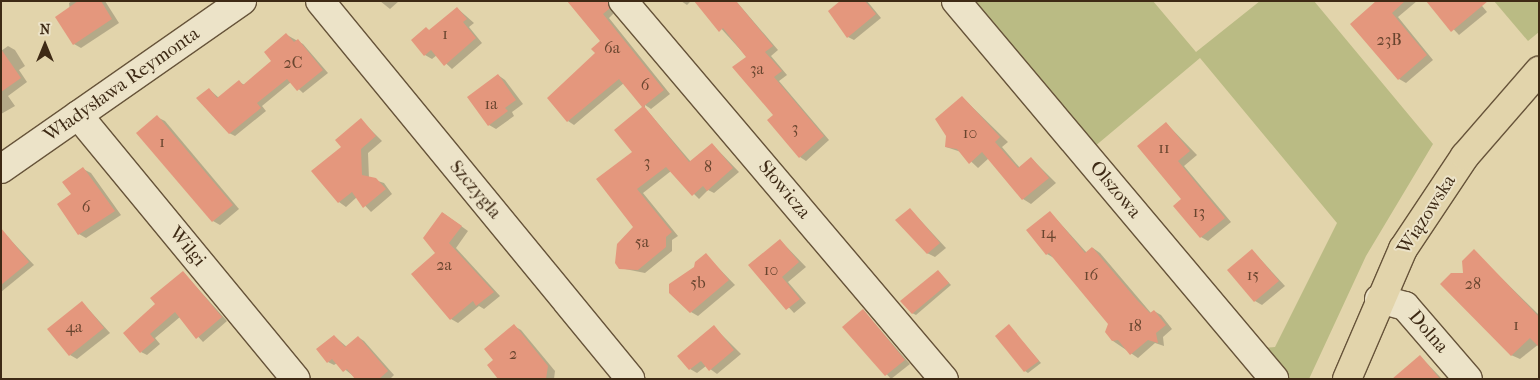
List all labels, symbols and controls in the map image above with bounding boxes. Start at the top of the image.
north arrow [20,20,70,70]
text: N [40,21,50,38]
street label: Władysława Reymonta [40,23,204,147]
house number: 1 [442,24,448,44]
house number: 23B [1376,30,1402,50]
house number: 6a [604,38,620,58]
house number: 2C [284,53,302,73]
house number: 3a [750,59,764,79]
house number: 6 [641,75,649,95]
house number: 1a [484,94,498,114]
house number: 3 [792,118,798,138]
house number: 10 [963,123,977,143]
house number: 1 [159,132,165,152]
house number: 11 [1158,138,1170,158]
house number: 3 [644,152,650,172]
street label: Szczygla [444,156,506,224]
street label: Słowicza [753,156,815,224]
house number: 8 [704,157,712,177]
street label: Olszowa [1085,157,1145,223]
street label: Wiązowska [1393,171,1461,259]
house number: 6 [82,197,90,217]
house number: 13 [1193,202,1205,222]
street label: Wilgi [164,222,210,272]
house number: 14 [1040,223,1056,243]
house number: 5a [635,232,649,252]
house number: 2a [436,255,452,275]
house number: 10 [764,260,778,280]
house number: 16 [1084,265,1098,285]
house number: 15 [1247,265,1259,285]
house number: 5b [690,273,706,293]
house number: 28 [1465,274,1481,294]
street label: Dolna [1403,306,1453,358]
house number: 1 [1513,315,1519,335]
house number: 18 [1128,316,1142,336]
house number: 4a [66,317,82,337]
house number: 2 [509,344,517,364]

